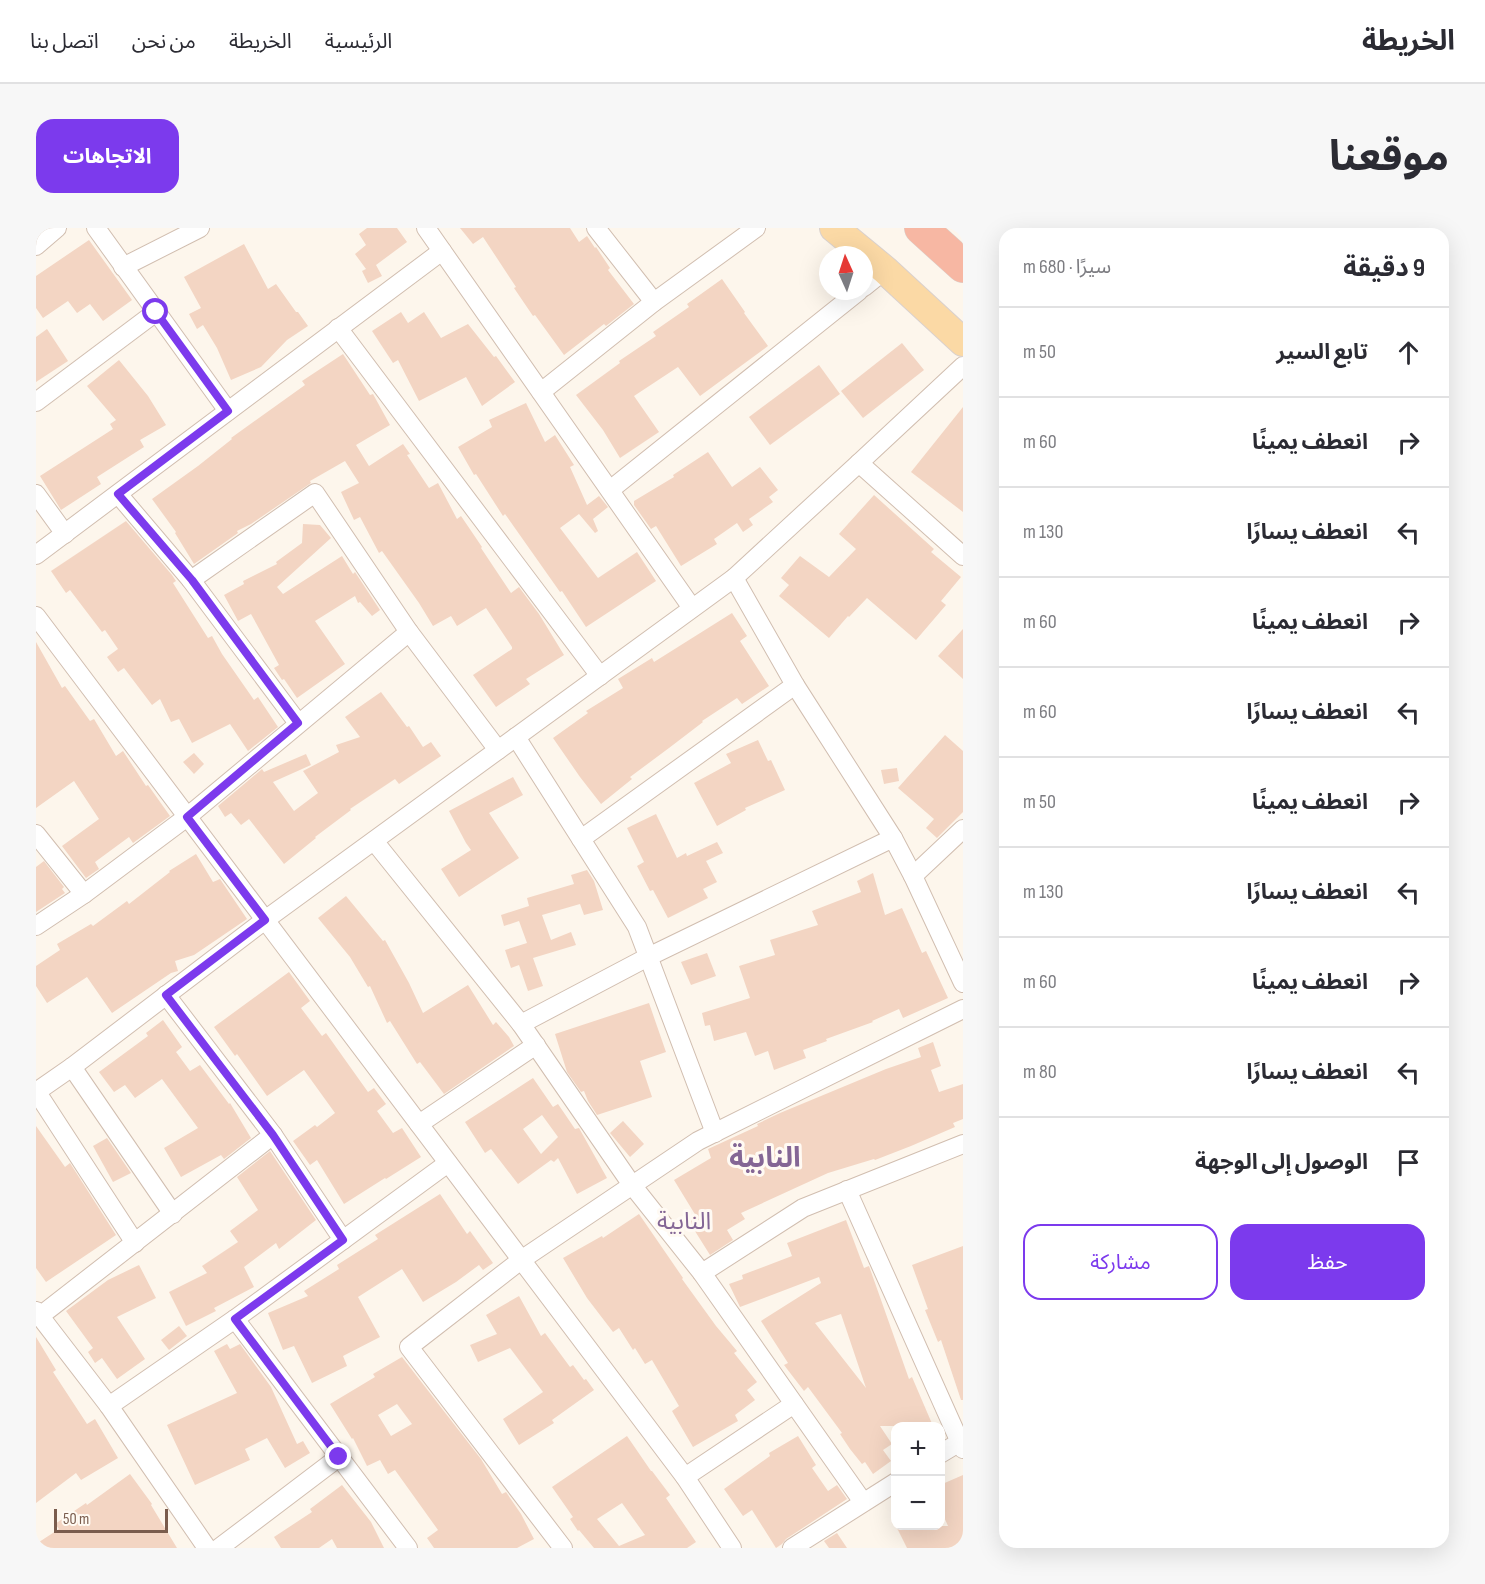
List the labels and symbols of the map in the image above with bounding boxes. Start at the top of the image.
north arrow [819,246,873,300]
route start [142,298,168,324]
district label: النابية [729,1142,801,1175]
district label: النابية [657,1207,711,1236]
route end [325,1443,351,1469]
scale bar [54,1506,168,1534]

